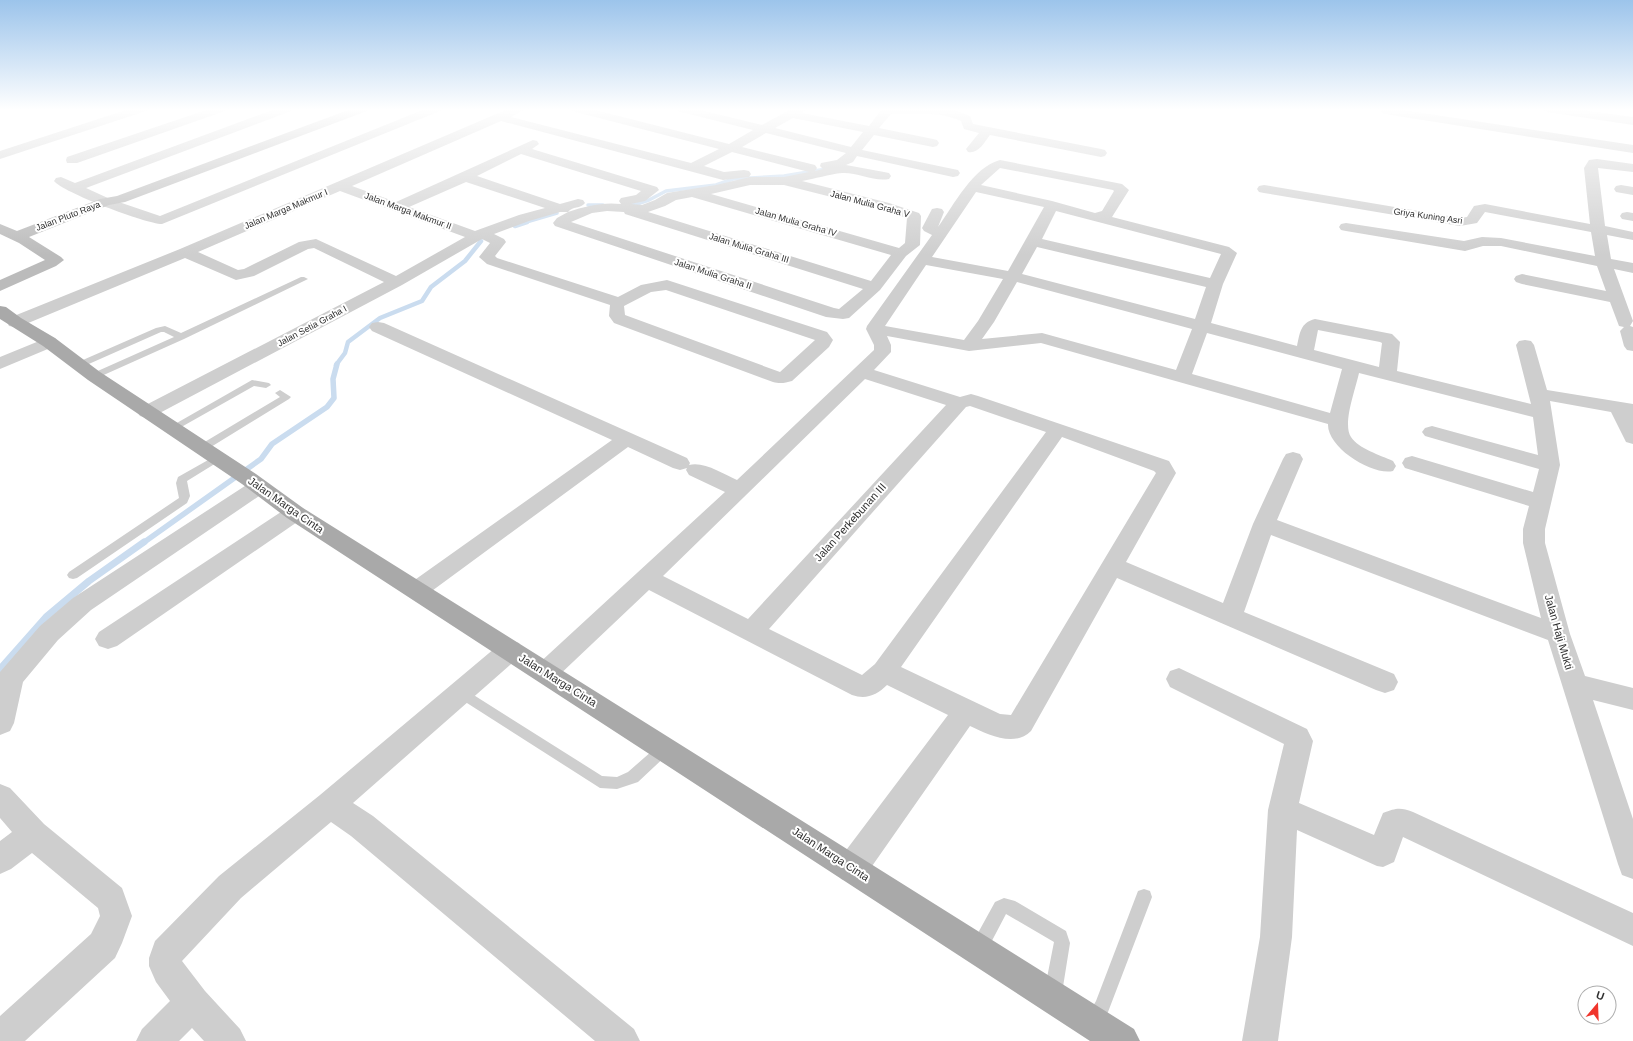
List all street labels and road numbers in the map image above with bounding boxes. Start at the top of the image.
street label: Jalan Marga Makmur I [243,187,329,231]
street label: Jalan Mulia Graha V [829,189,911,219]
street label: Jalan Marga Makmur II [363,191,453,231]
street label: Jalan Pluto Raya [34,199,102,233]
street label: Jalan Mulia Graha IV [754,206,838,238]
street label: Griya Kuning Asri [1393,206,1463,226]
street label: Jalan Mulia Graha III [708,231,790,265]
street label: Jalan Mulia Graha II [673,257,753,291]
street label: Jalan Setia Graha I [276,303,348,349]
street label: Jalan Marga Cinta [246,474,327,536]
street label: Jalan Perkebunan III [812,480,888,564]
street label: Jalan Haji Mukti [1543,593,1575,671]
street label: Jalan Marga Cinta [517,651,600,709]
street label: Jalan Marga Cinta [790,825,872,884]

